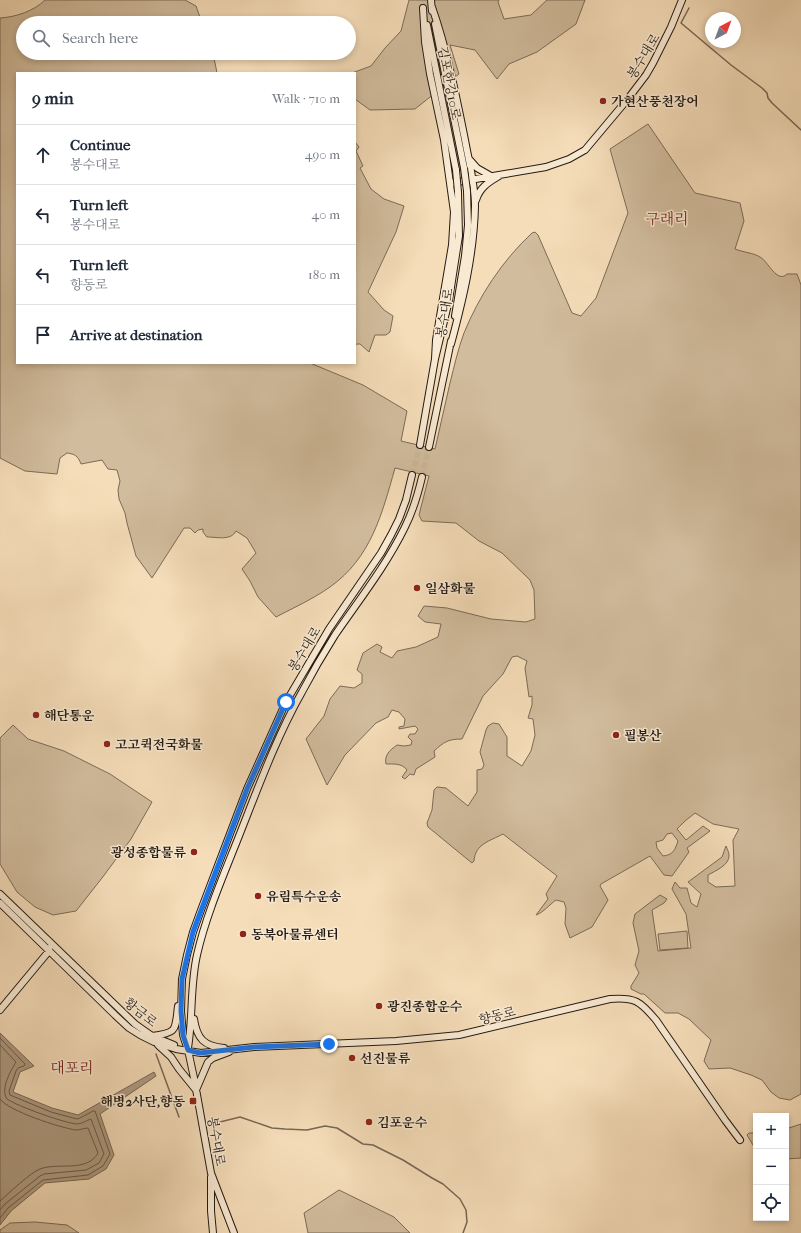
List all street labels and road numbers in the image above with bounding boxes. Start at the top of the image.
street label: 봉수대로 [624,30,663,82]
street label: 김포한강10로 [435,45,464,122]
street label: 봉수대로 [433,287,456,339]
street label: 봉수대로 [285,623,324,675]
street label: 황금로 [121,995,160,1030]
street label: 향동로 [477,1004,518,1027]
street label: 봉수대로 [205,1115,228,1168]

